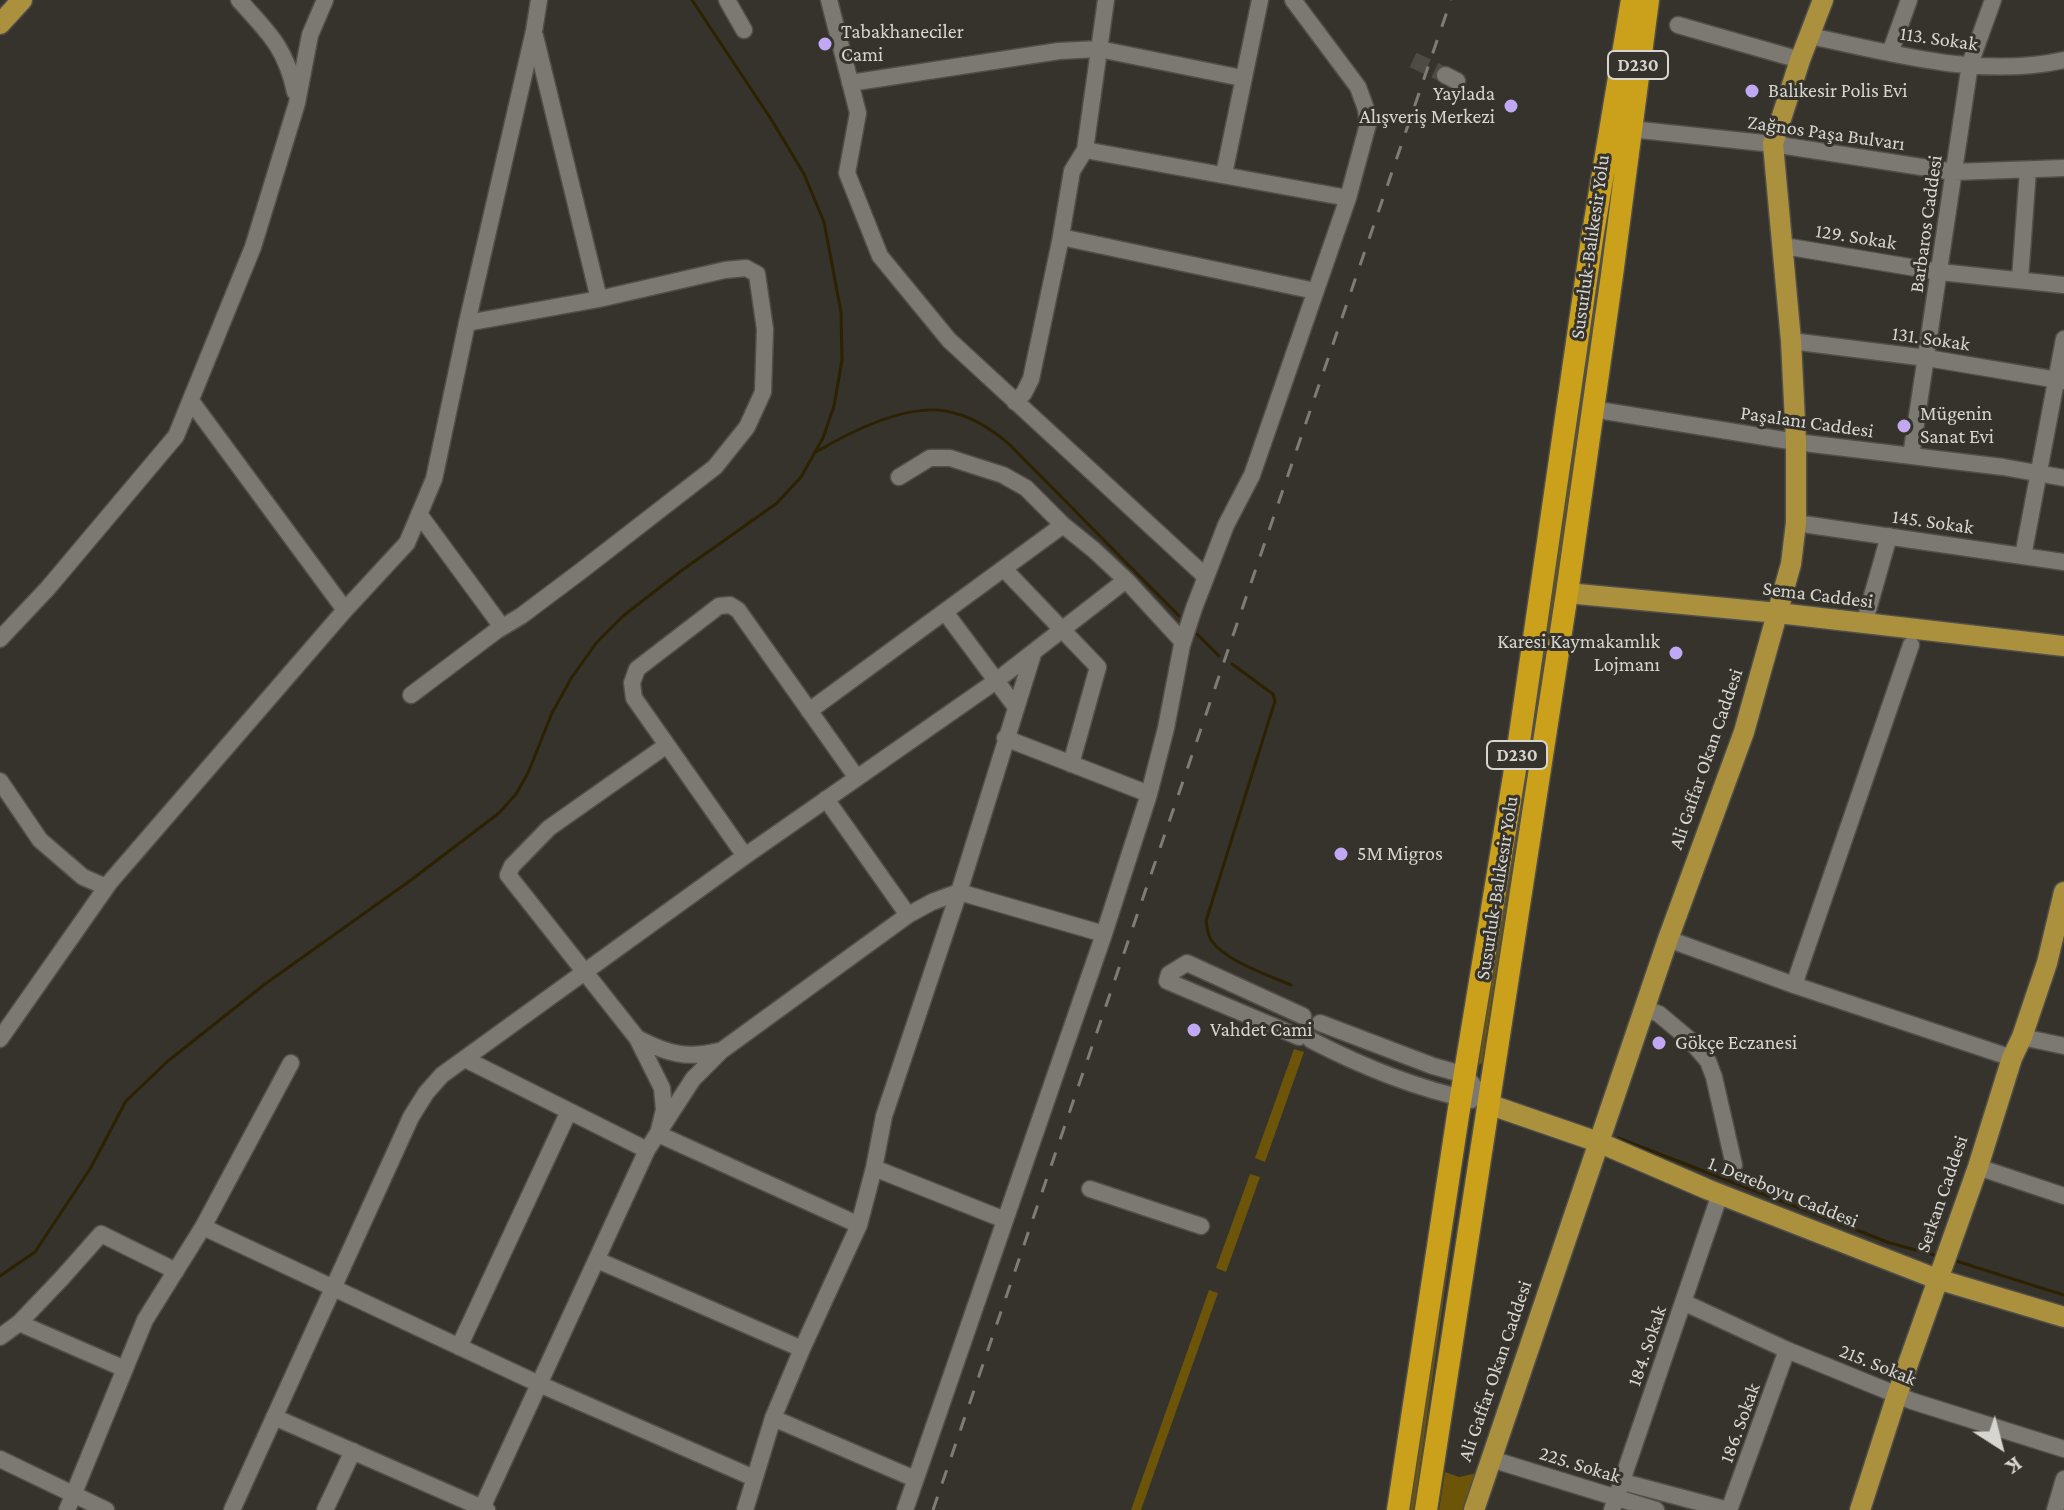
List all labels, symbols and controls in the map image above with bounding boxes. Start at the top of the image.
place label: Tabakhaneciler Cami [841,20,964,67]
street label: 113. Sokak [1898,22,1980,56]
marker: Tabakhaneciler Cami [816,35,834,53]
road number: D230 [1608,51,1668,79]
place label: Balıkesir Polis Evi [1768,79,1907,103]
place label: Yaylada Alışveriş Merkezi [1359,82,1495,129]
marker: Balıkesir Polis Evi [1743,82,1761,100]
marker: Yaylada Alışveriş Merkezi [1502,97,1520,115]
street label: Zağnos Paşa Bulvarı [1746,110,1906,156]
street label: Susurluk-Balıkesir Yolu [1565,153,1615,341]
street label: Barbaros Caddesi [1904,154,1948,294]
street label: 129. Sokak [1814,219,1898,255]
street label: 131. Sokak [1890,322,1972,356]
street label: Paşalanı Caddesi [1739,401,1875,443]
place label: Mügenin Sanat Evi [1920,402,1994,449]
marker: Mügenin Sanat Evi [1895,417,1913,435]
street label: 145. Sokak [1891,504,1975,540]
street label: Sema Caddesi [1761,576,1875,614]
place label: Karesi Kaymakamlık Lojmanı [1497,630,1660,677]
marker: Karesi Kaymakamlık Lojmanı [1667,644,1685,662]
street label: Ali Gaffar Okan Caddesi [1664,665,1748,853]
road number: D230 [1487,741,1547,769]
street label: Susurluk-Balıkesir Yolu [1471,794,1523,982]
place label: 5M Migros [1357,842,1443,866]
marker: 5M Migros [1332,845,1350,863]
place label: Vahdet Cami [1210,1018,1312,1042]
marker: Vahdet Cami [1185,1021,1203,1039]
place label: Gökçe Eczanesi [1675,1031,1797,1055]
marker: Gökçe Eczanesi [1650,1034,1668,1052]
street label: Serkan Caddesi [1911,1132,1973,1256]
street label: 1. Dereboyu Caddesi [1704,1151,1862,1233]
street label: Ali Gaffar Okan Caddesi [1453,1277,1537,1465]
street label: 184. Sokak [1622,1303,1672,1389]
street label: 215. Sokak [1836,1339,1920,1391]
street label: 186. Sokak [1714,1380,1766,1466]
north arrow [1960,1406,2040,1486]
street label: 225. Sokak [1536,1441,1624,1489]
text: K [2001,1452,2027,1480]

